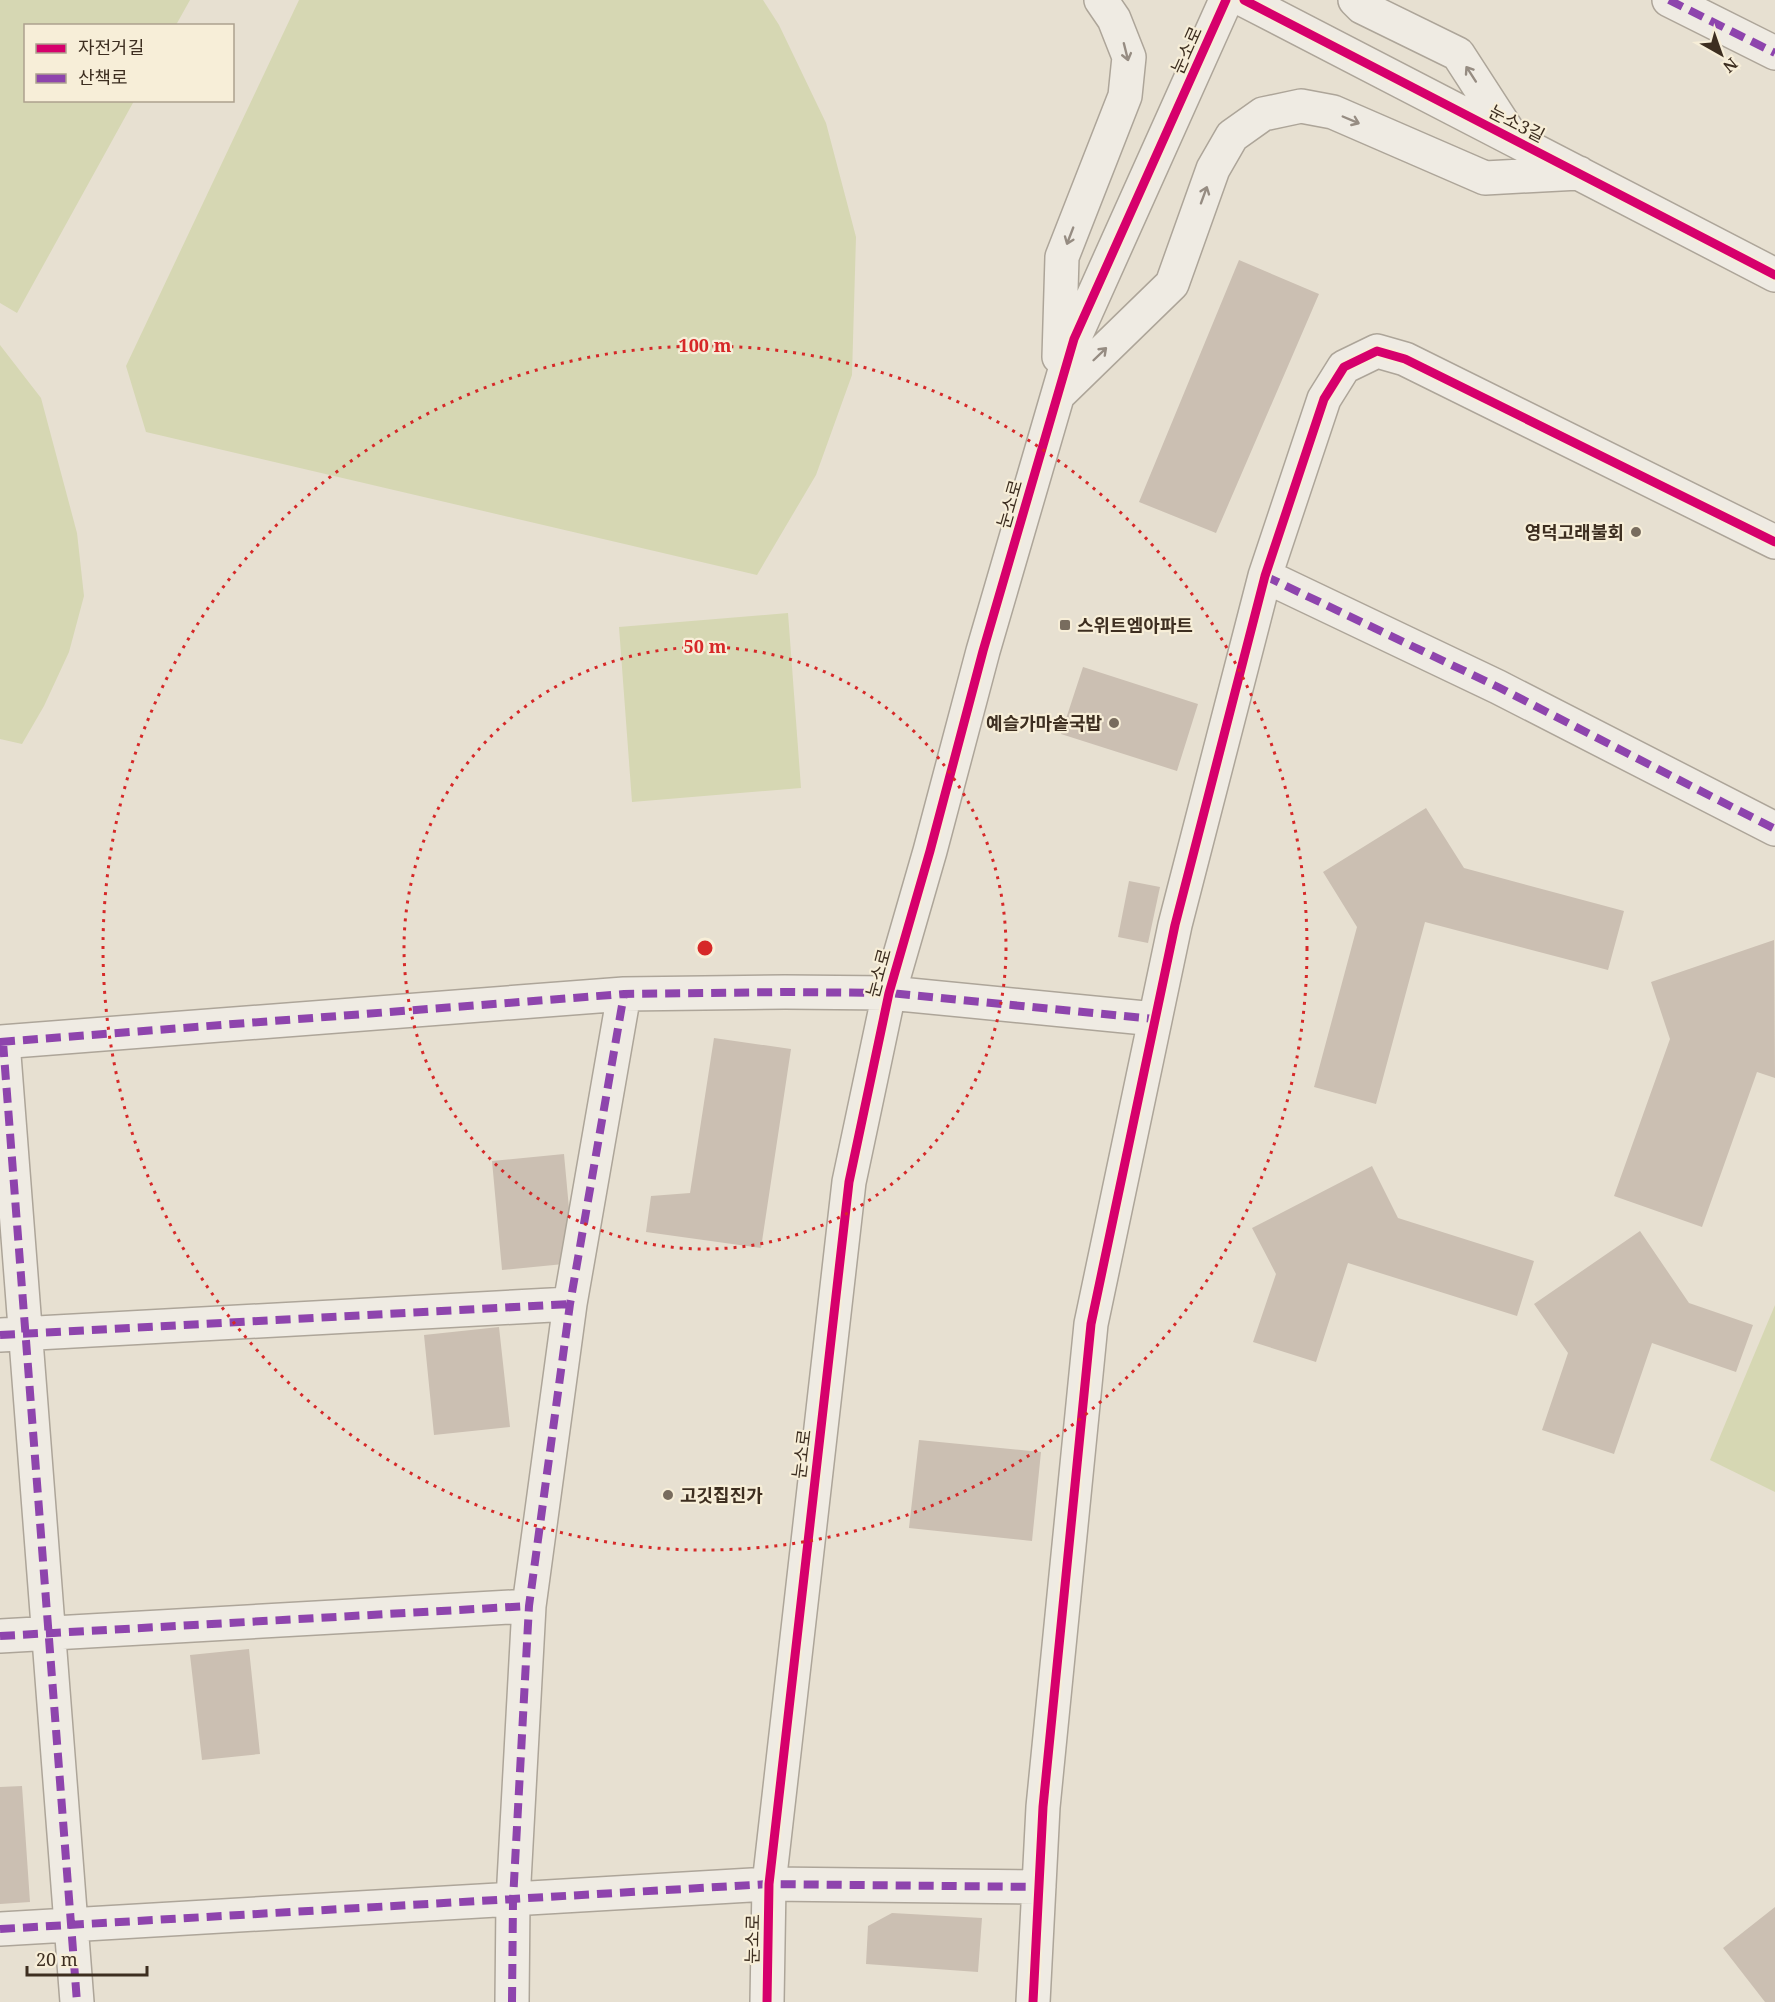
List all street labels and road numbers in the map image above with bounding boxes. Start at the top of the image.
street label: 눈소로 [1165,22,1207,78]
street label: 눈소3길 [1485,99,1549,147]
street label: 눈소로 [991,477,1027,531]
street label: 눈소로 [860,946,896,1000]
street label: 눈소로 [786,1428,816,1480]
street label: 눈소로 [740,1914,764,1964]

